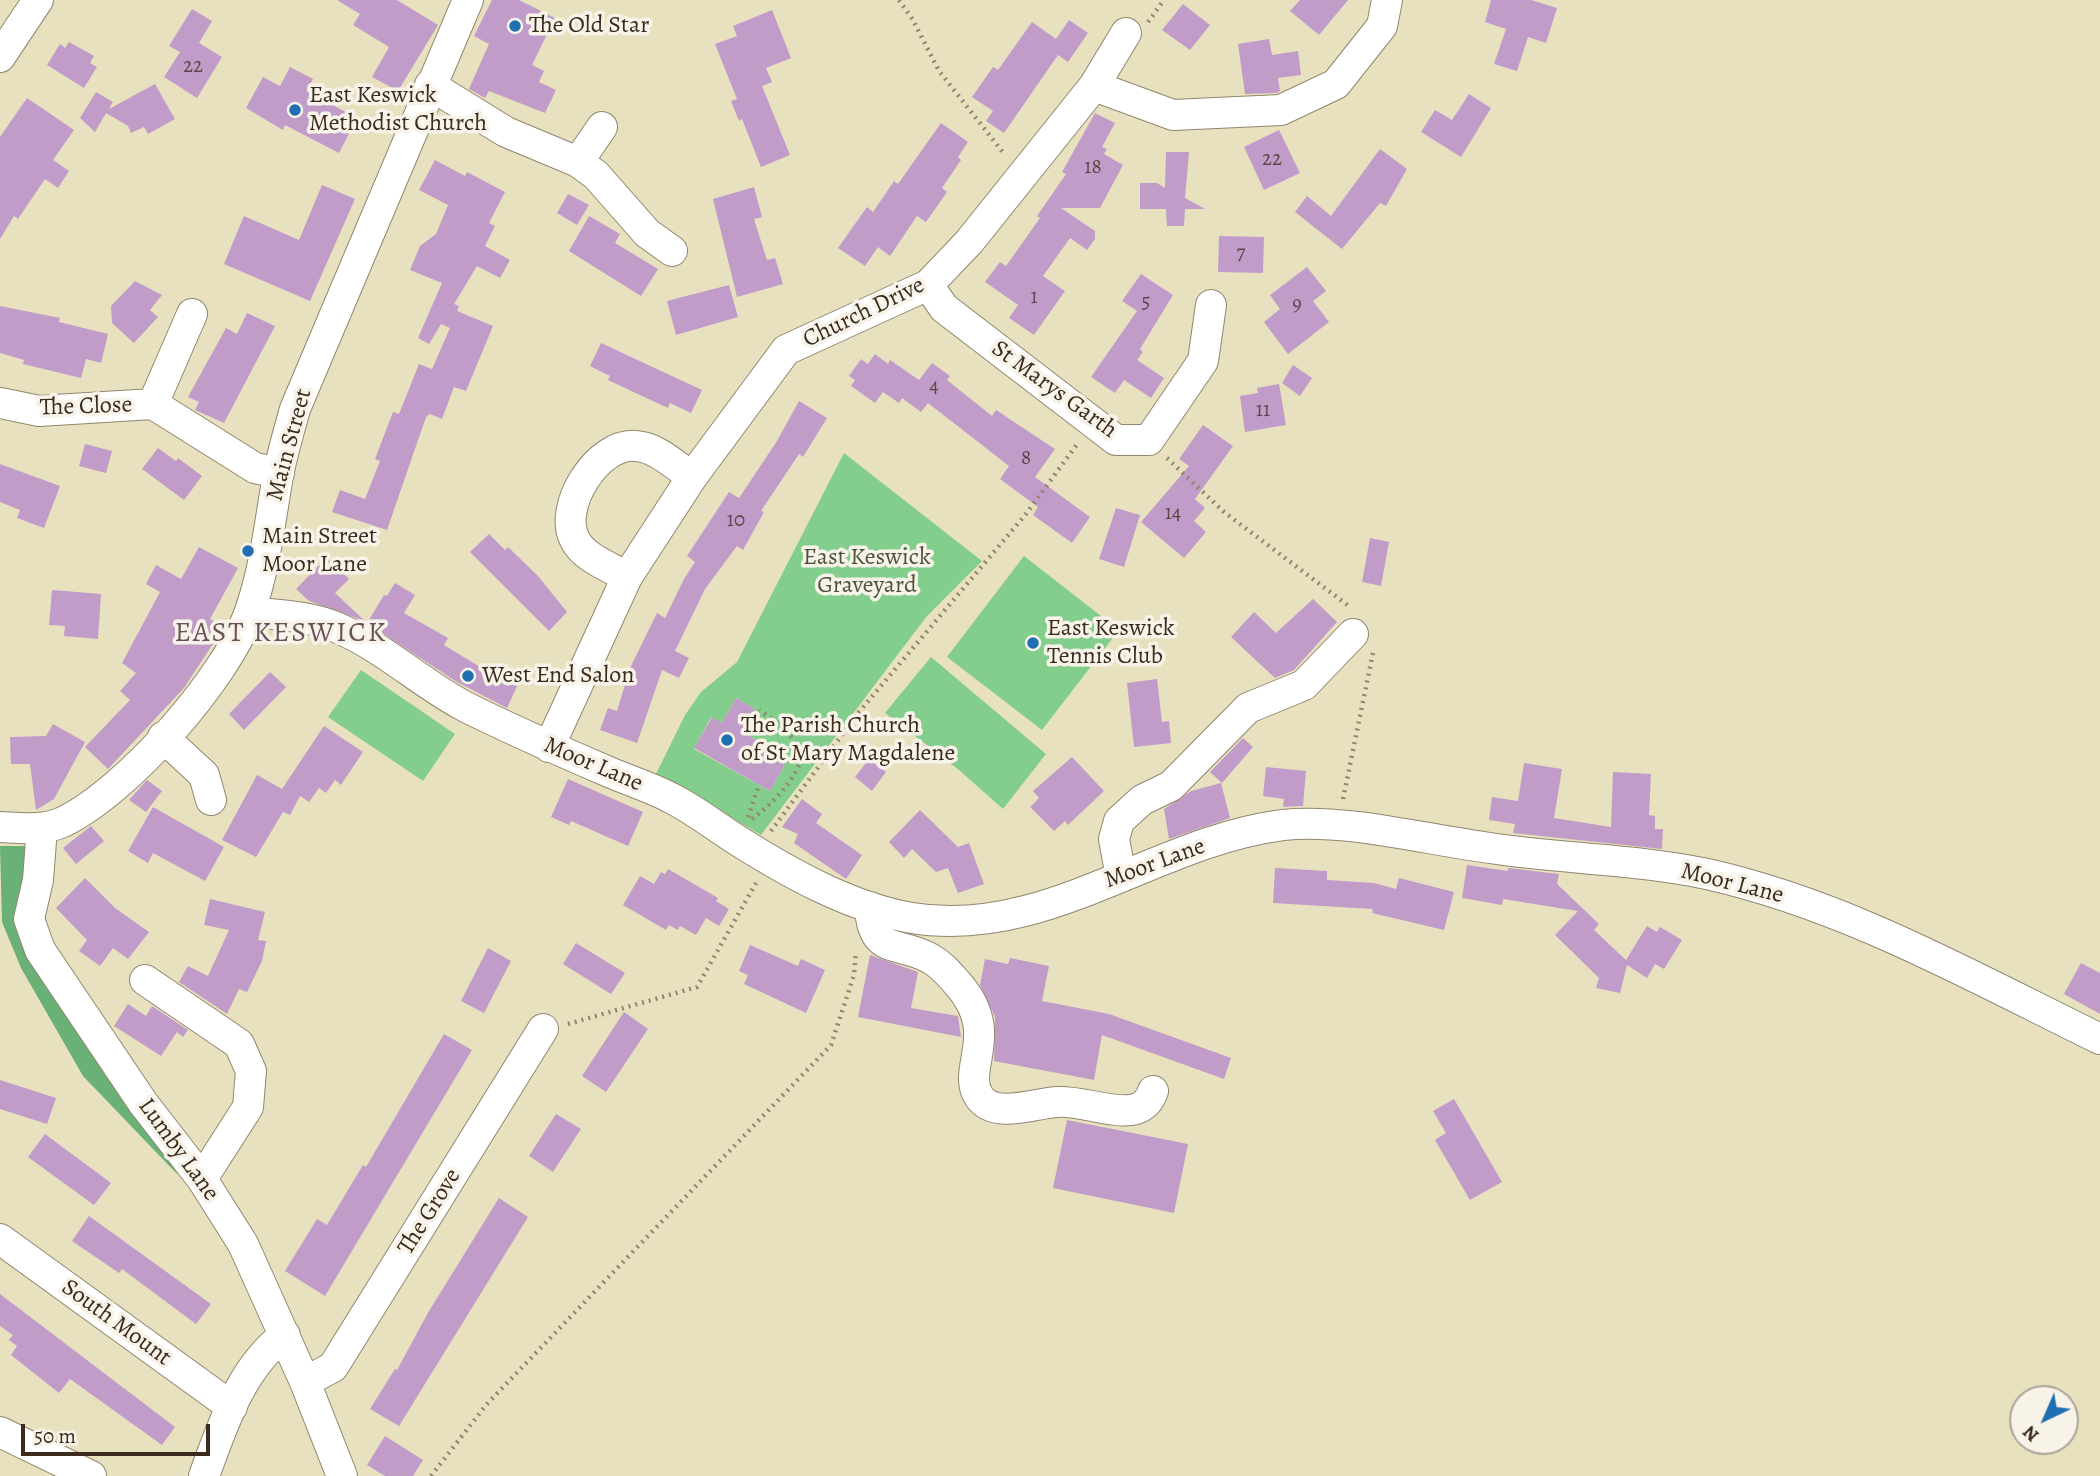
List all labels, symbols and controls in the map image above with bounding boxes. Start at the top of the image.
place label: The Old Star [529,12,649,40]
marker: The Old Star [507,18,523,34]
house number: 22 [183,54,203,80]
place label: East Keswick Methodist Church [309,82,487,138]
marker: East Keswick Methodist Church [287,102,303,118]
house number: 22 [1262,147,1282,173]
house number: 18 [1084,155,1102,181]
house number: 7 [1237,241,1245,267]
street label: Church Drive [799,271,929,355]
house number: 1 [1030,285,1038,311]
house number: 5 [1141,290,1151,316]
house number: 9 [1292,292,1302,318]
street label: St Marys Garth [986,335,1122,445]
house number: 4 [929,374,939,400]
street label: Main Street [261,386,319,504]
street label: The Close [39,391,133,423]
house number: 11 [1256,398,1270,424]
house number: 8 [1021,446,1031,472]
house number: 14 [1165,501,1181,527]
house number: 10 [727,508,745,534]
place label: Main Street Moor Lane [262,523,377,579]
marker: Main Street Moor Lane [240,543,256,559]
park label: East Keswick Graveyard [803,544,931,600]
place label: East Keswick Tennis Club [1047,615,1175,671]
district label: EAST KESWICK [176,617,386,651]
marker: East Keswick Tennis Club [1025,635,1041,651]
place label: West End Salon [482,662,634,690]
marker: West End Salon [460,668,476,684]
place label: The Parish Church of St Mary Magdalene [741,712,955,768]
street label: Moor Lane [539,731,647,799]
marker: The Parish Church of St Mary Magdalene [719,732,735,748]
street label: Moor Lane [1101,833,1209,895]
street label: Moor Lane [1678,857,1786,911]
street label: Lumby Lane [131,1093,225,1207]
street label: The Grove [392,1164,468,1260]
street label: South Mount [56,1274,176,1372]
north arrow [2009,1385,2079,1455]
scale bar [24,1410,214,1454]
text: N [2017,1420,2045,1448]
text: 50 m [34,1422,76,1450]

